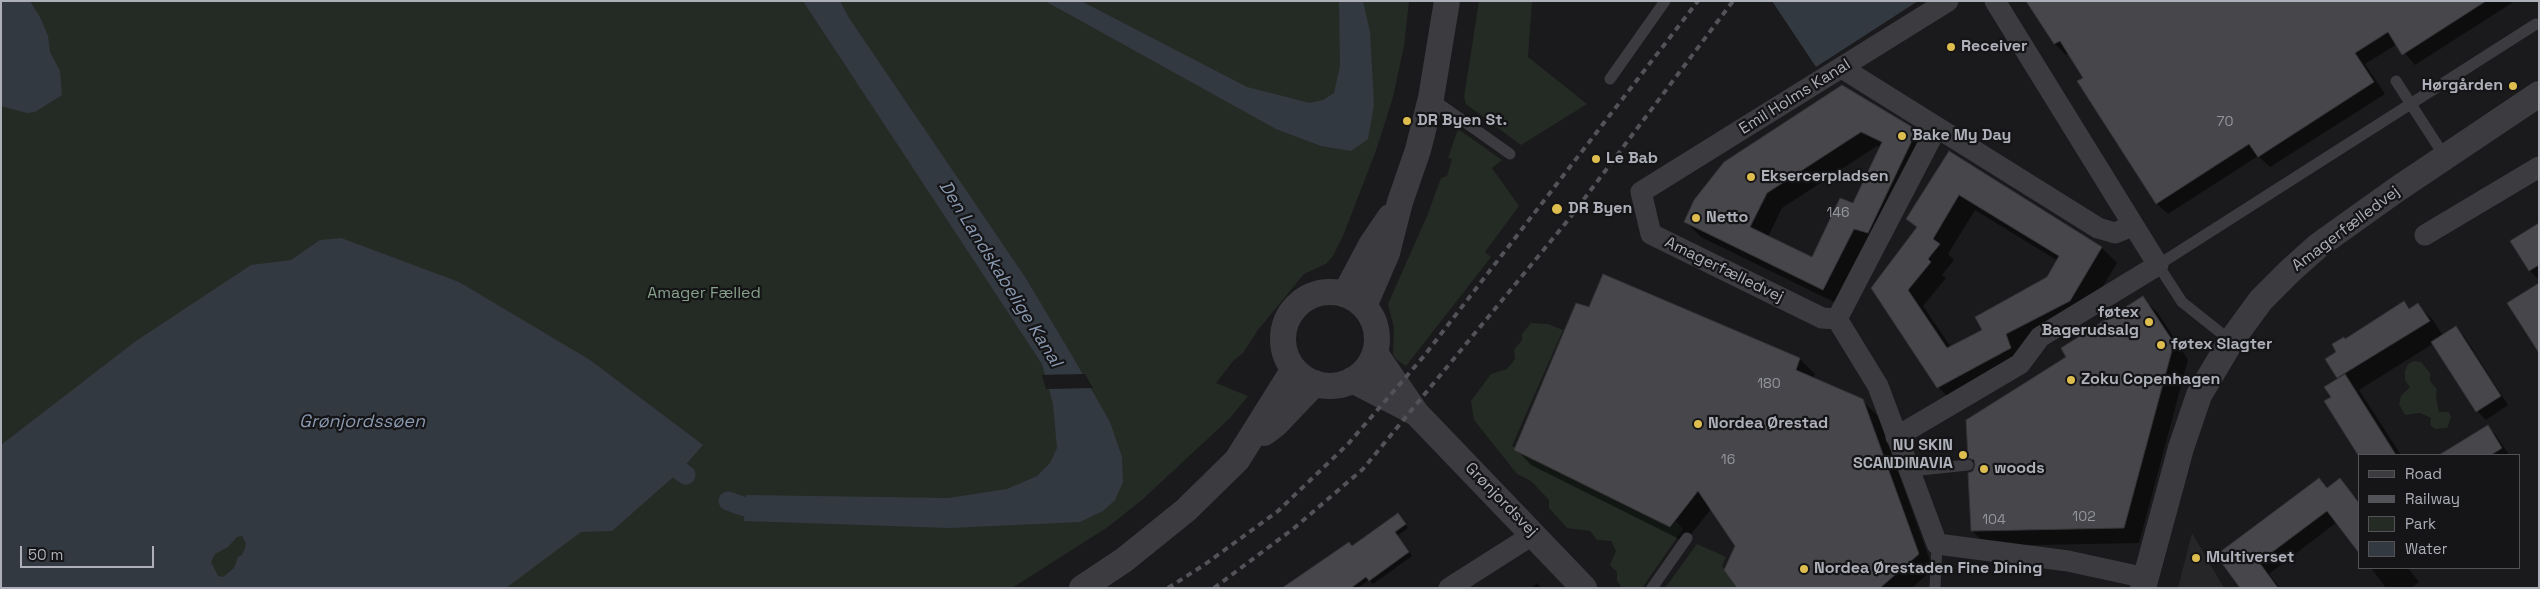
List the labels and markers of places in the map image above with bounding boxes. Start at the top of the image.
place label: Receiver [1961,37,2027,57]
marker: Receiver [1945,41,1957,53]
place label: Hørgården [2422,76,2503,96]
marker: Hørgården [2507,80,2519,92]
place label: DR Byen St. [1417,111,1507,131]
marker: DR Byen St. [1401,115,1413,127]
place label: Bake My Day [1912,126,2011,146]
marker: Bake My Day [1896,130,1908,142]
place label: Le Bab [1606,149,1658,169]
marker: Le Bab [1590,153,1602,165]
place label: Eksercerpladsen [1761,167,1889,187]
marker: Eksercerpladsen [1745,171,1757,183]
place label: DR Byen [1568,199,1632,219]
marker: DR Byen [1550,202,1564,216]
place label: Netto [1706,208,1748,228]
marker: Netto [1690,212,1702,224]
place label: føtex Bagerudsalg [2041,303,2139,341]
marker: føtex Bagerudsalg [2143,316,2155,328]
place label: føtex Slagter [2171,335,2272,355]
marker: føtex Slagter [2155,339,2167,351]
place label: Zoku Copenhagen [2081,370,2220,390]
marker: Zoku Copenhagen [2065,374,2077,386]
place label: Nordea Ørestad [1708,414,1828,434]
marker: Nordea Ørestad [1692,418,1704,430]
place label: NU SKIN SCANDINAVIA [1853,436,1953,474]
marker: NU SKIN SCANDINAVIA [1957,449,1969,461]
place label: woods [1994,459,2045,479]
marker: woods [1978,463,1990,475]
place label: Multiverset [2206,548,2294,568]
marker: Multiverset [2190,552,2202,564]
place label: Nordea Ørestaden Fine Dining [1814,559,2042,579]
marker: Nordea Ørestaden Fine Dining [1798,563,1810,575]

